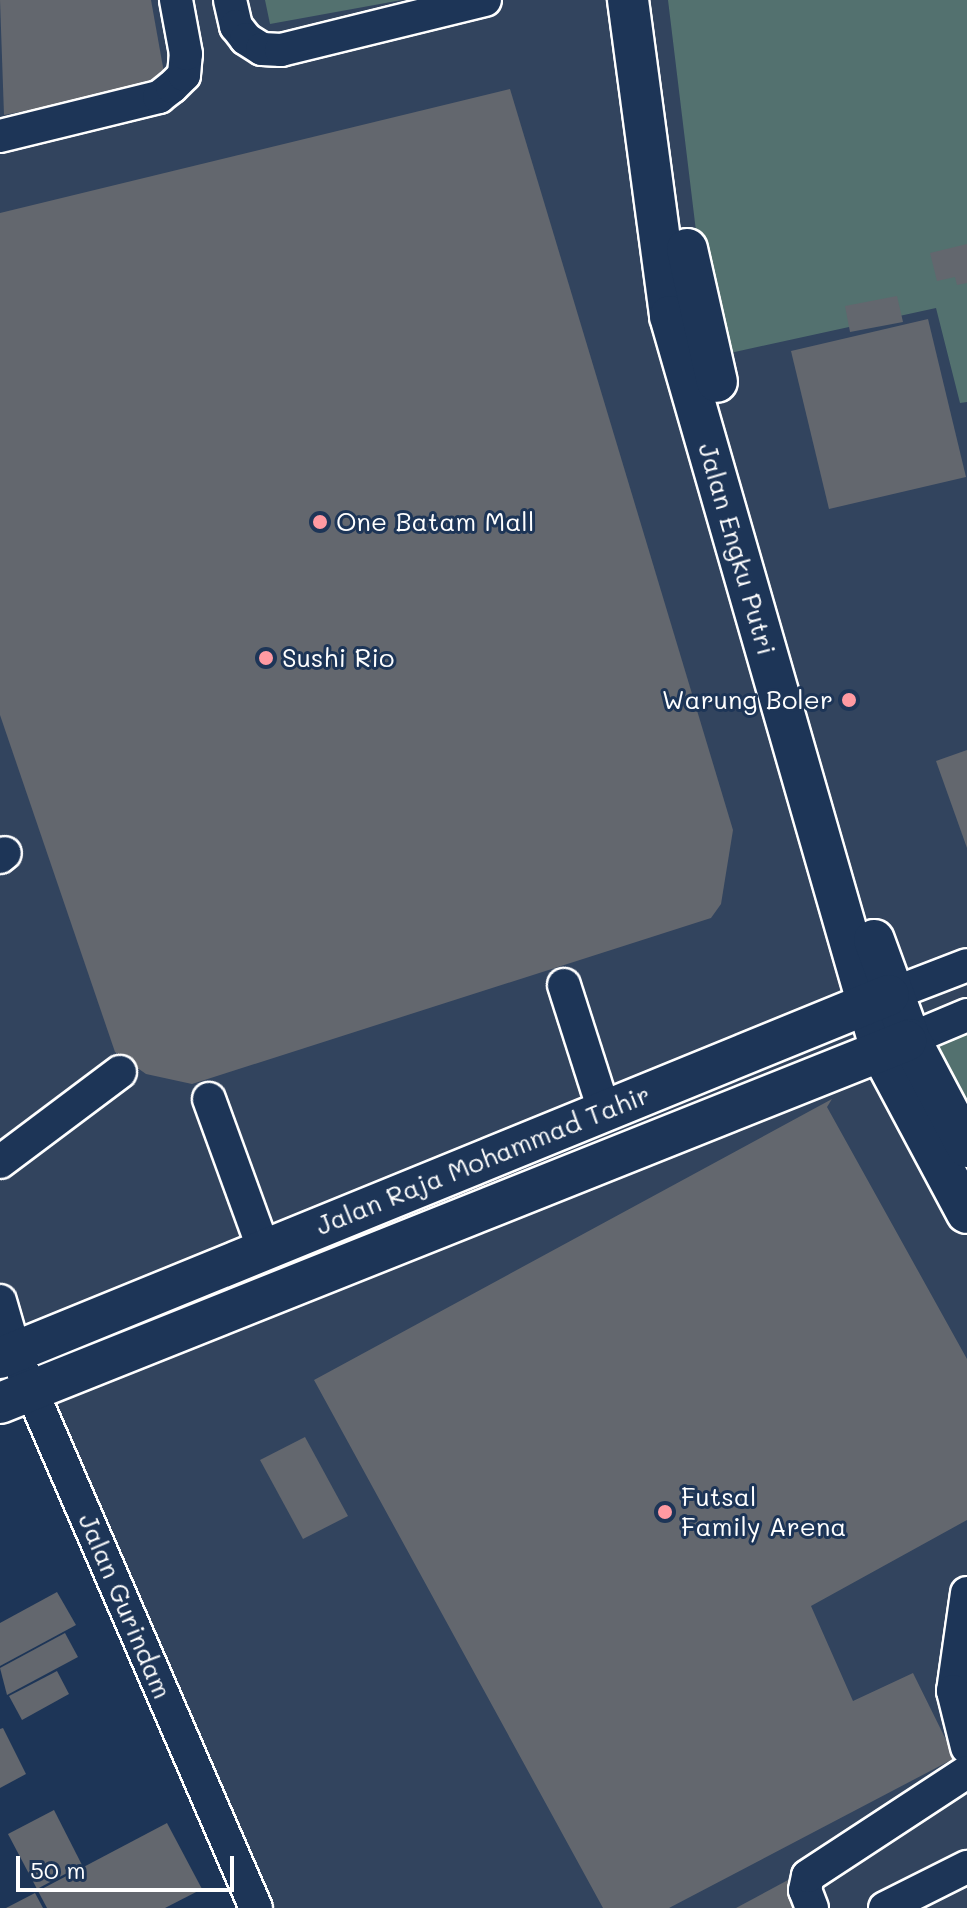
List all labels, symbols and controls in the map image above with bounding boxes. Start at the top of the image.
street label: Jalan Engku Putri [692,439,782,659]
place label: One Batam Mall [336,506,534,538]
marker: One Batam Mall [311,513,329,531]
place label: Sushi Rio [282,642,394,674]
marker: Sushi Rio [257,649,275,667]
place label: Warung Boler [662,684,833,716]
marker: Warung Boler [840,691,858,709]
street label: Jalan Raja Mohammad Tahir [311,1079,655,1241]
place label: Futsal Family Arena [681,1481,847,1542]
marker: Futsal Family Arena [656,1503,674,1521]
street label: Jalan Gurindam [72,1509,178,1703]
scale bar [20,1840,238,1890]
text: 50 m [30,1854,86,1885]

